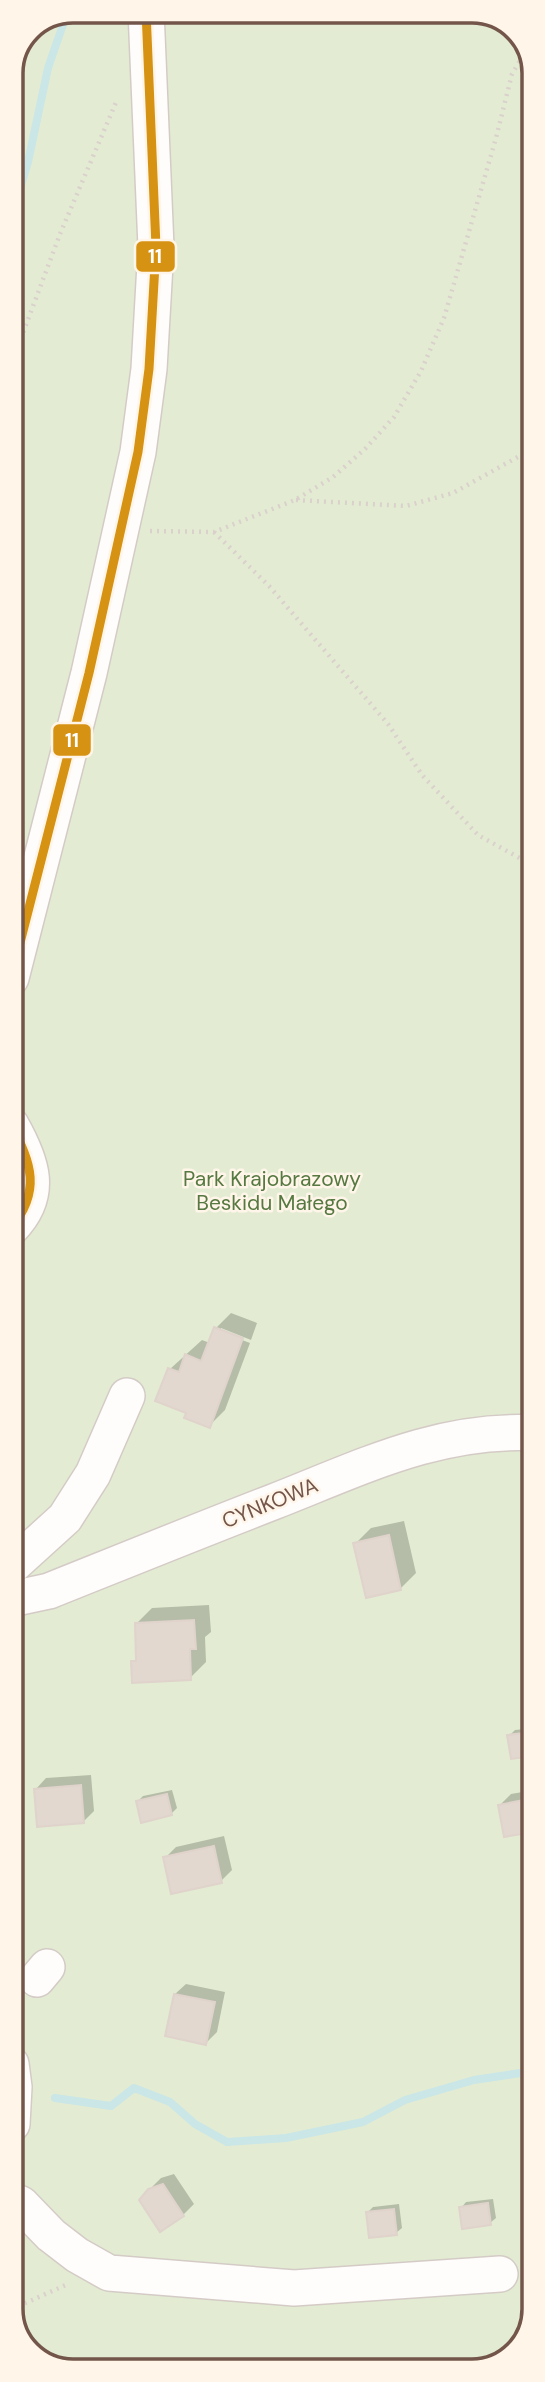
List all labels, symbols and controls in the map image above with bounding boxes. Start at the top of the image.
line badge: 11 [135,240,176,273]
text: 11 [148,244,162,269]
line badge: 11 [52,723,92,757]
text: 11 [65,728,79,753]
park label: Park Krajobrazowy Beskidu Małego [183,1165,361,1217]
street label: CYNKOWA [218,1471,322,1535]

